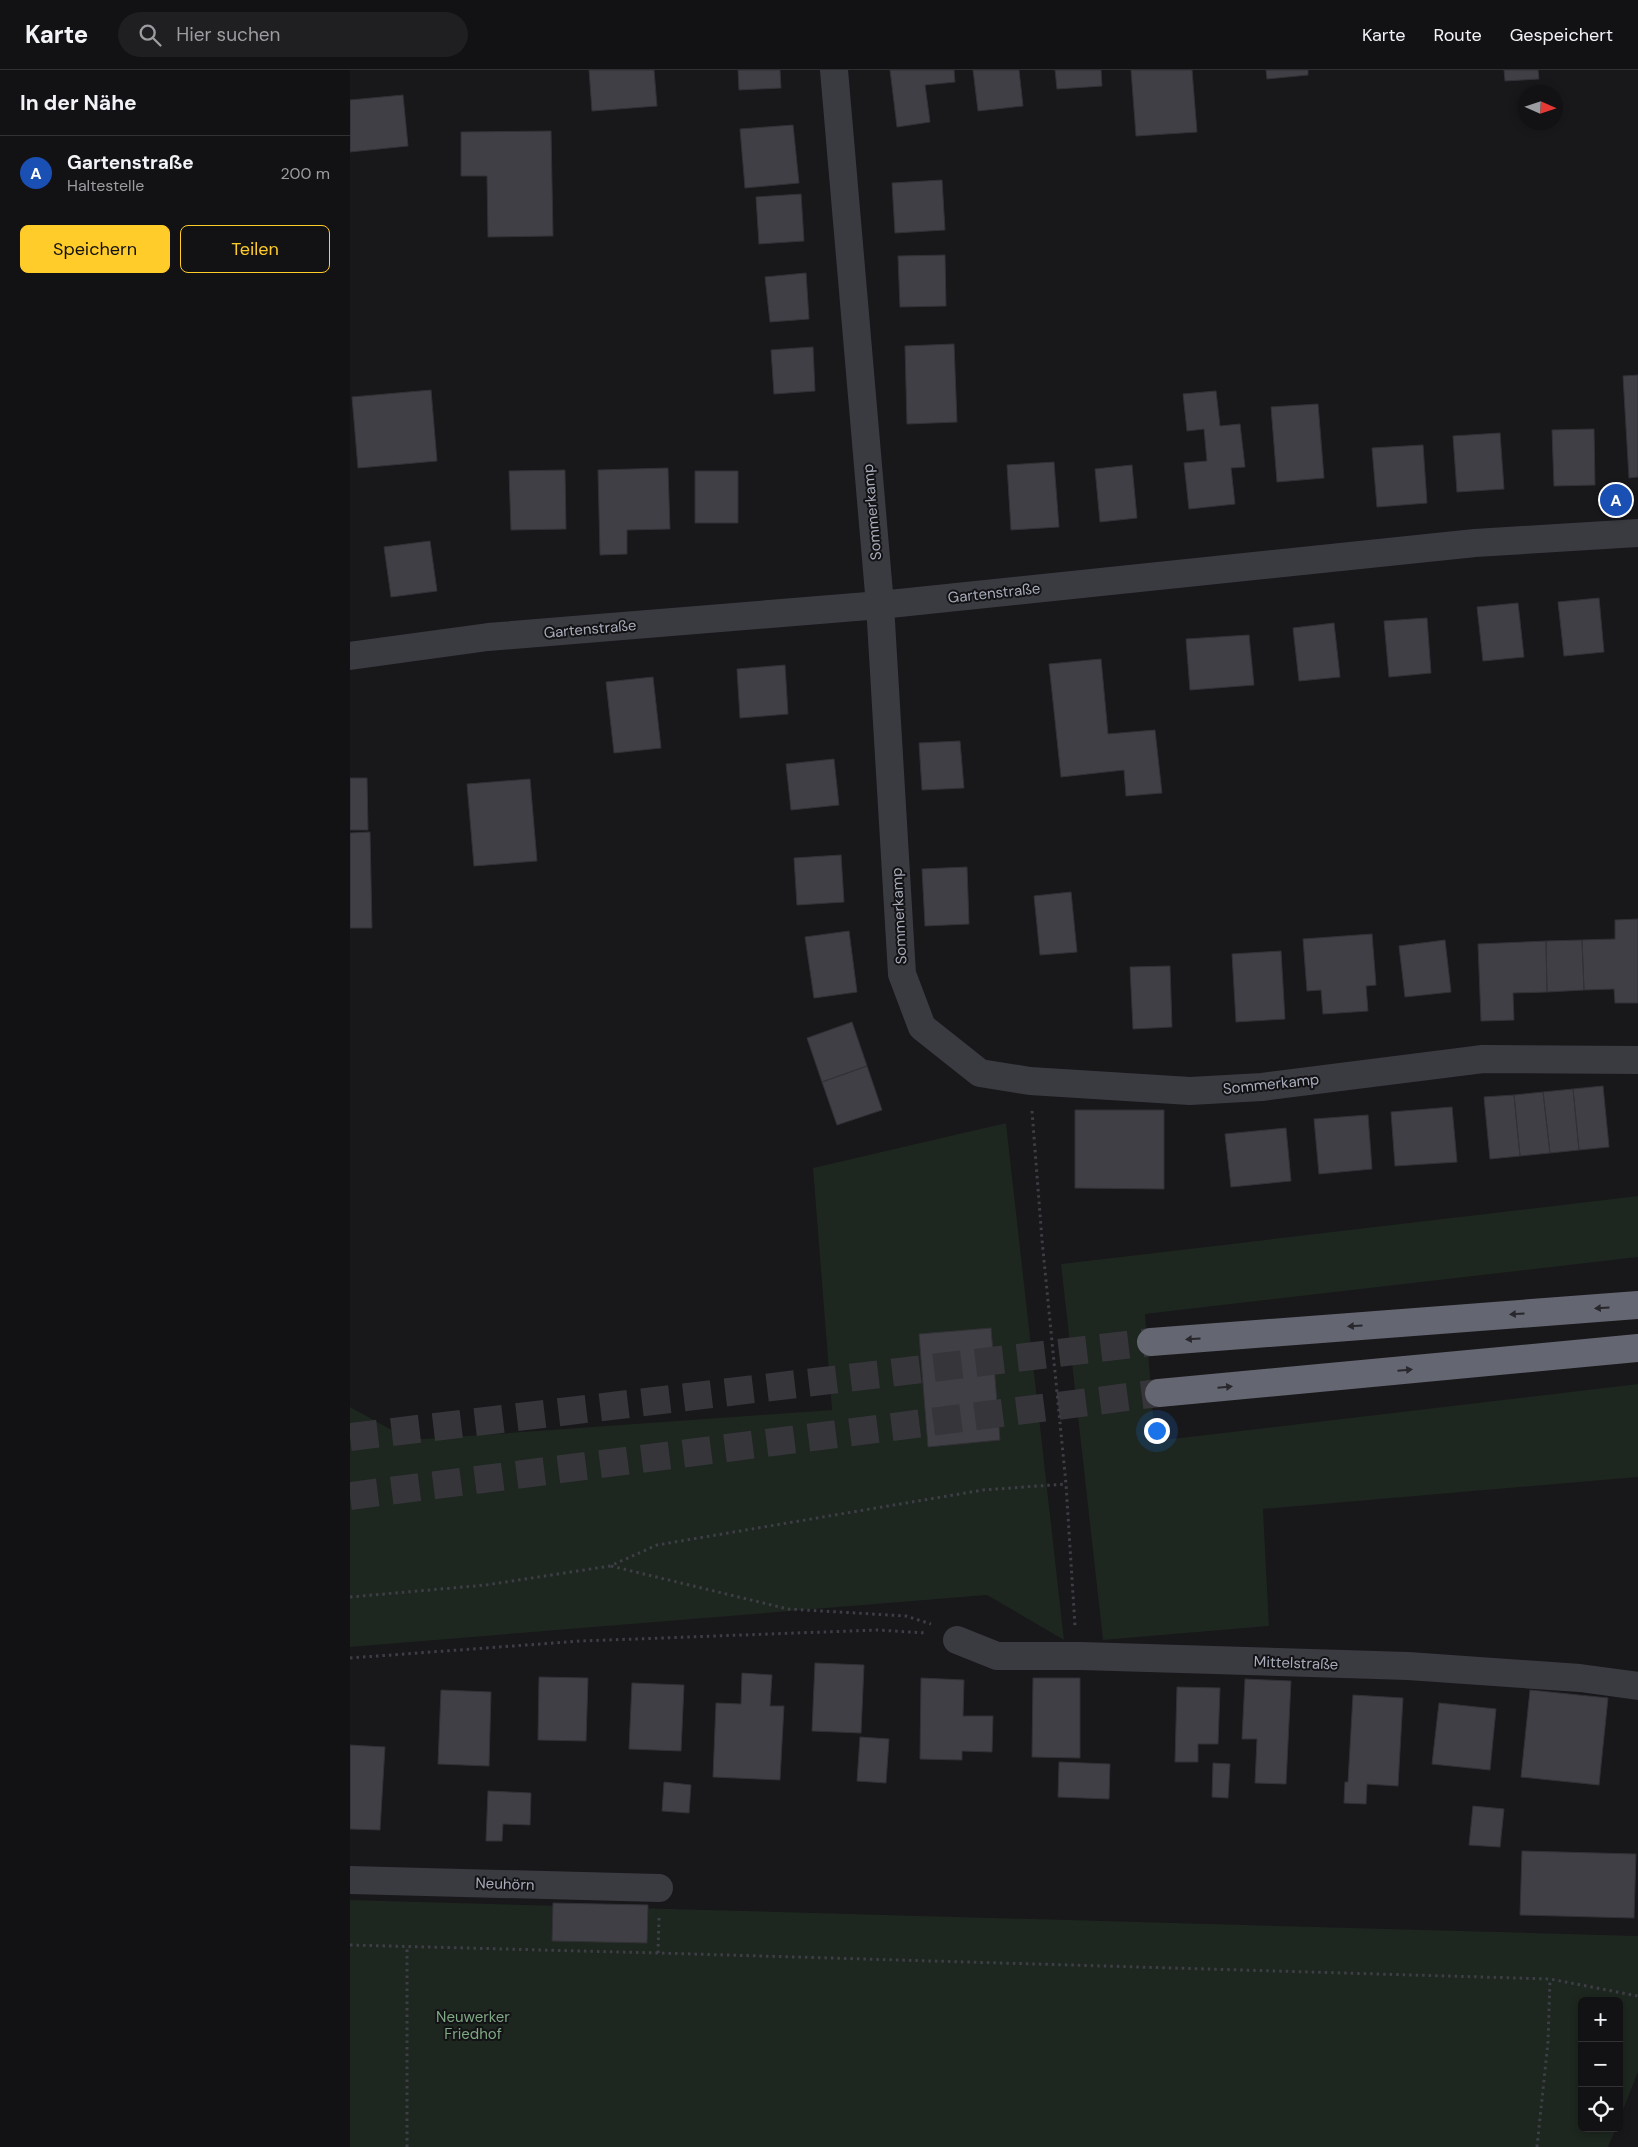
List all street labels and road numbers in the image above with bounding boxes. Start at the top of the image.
street label: Sommerkamp [858,463,886,561]
street label: Gartenstraße [947,578,1041,608]
street label: Gartenstraße [543,615,637,643]
street label: Sommerkamp [886,867,912,965]
street label: Sommerkamp [1222,1069,1320,1099]
street label: Mittelstraße [1253,1652,1339,1674]
street label: Neuhörn [475,1873,535,1895]

